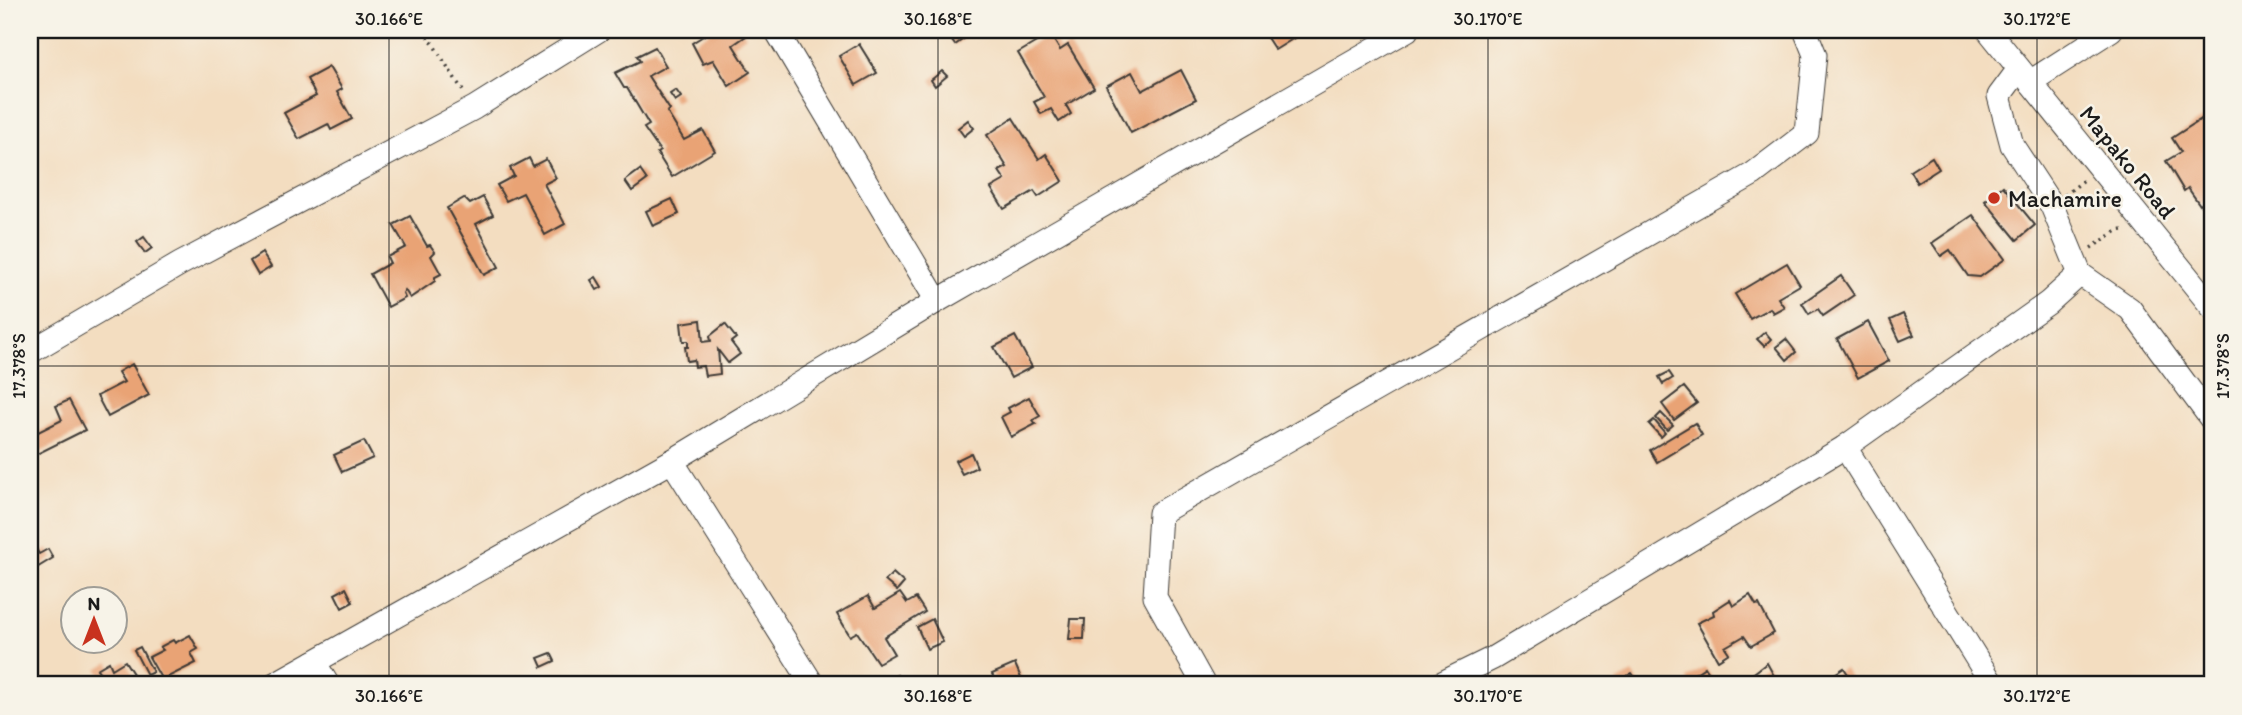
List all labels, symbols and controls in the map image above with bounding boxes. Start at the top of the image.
text: 30.166°E [355,8,423,30]
text: 30.168°E [904,8,972,30]
text: 30.170°E [1454,8,1523,30]
text: 30.172°E [2003,8,2071,30]
street label: Mapako Road [2074,100,2182,224]
place label: Machamire [2008,184,2122,213]
marker: Machamire [1986,190,2002,206]
text: 17.378°S [8,333,30,399]
text: 17.378°S [2212,333,2234,399]
north arrow [60,586,130,656]
text: N [88,592,100,615]
text: 30.166°E [355,685,423,707]
text: 30.168°E [904,685,972,707]
text: 30.170°E [1454,685,1523,707]
text: 30.172°E [2003,685,2071,707]

